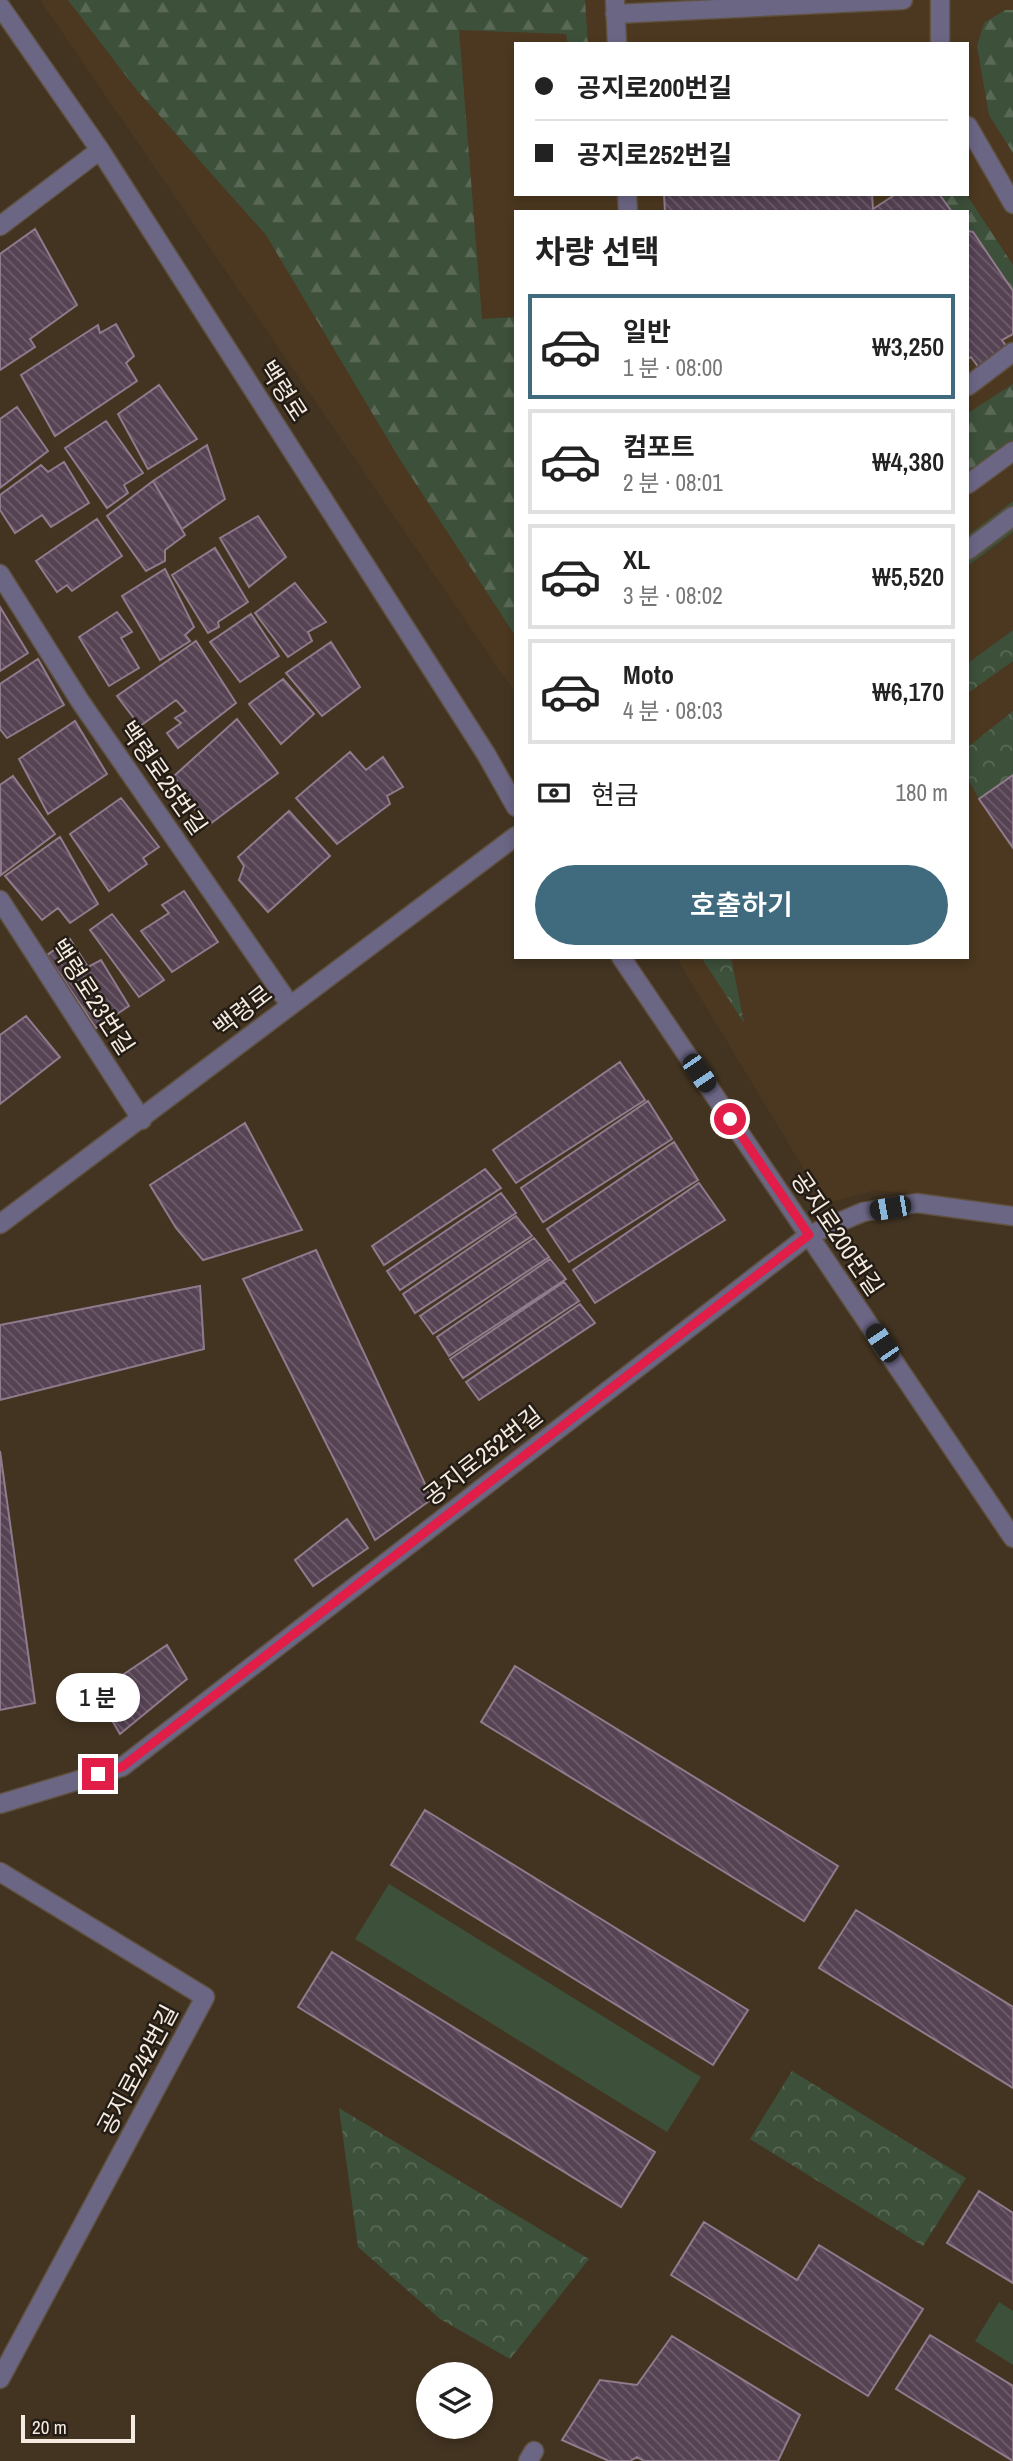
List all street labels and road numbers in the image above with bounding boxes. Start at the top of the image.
street label: 백령로 [252,354,315,427]
street label: 백령로25번길 [113,714,215,841]
street label: 백령로23번길 [43,932,142,1061]
street label: 백령로 [206,977,278,1043]
street label: 공지로200번길 [785,1165,891,1302]
street label: 공지로252번길 [416,1399,549,1512]
street label: 공지로242번길 [89,1999,185,2140]

